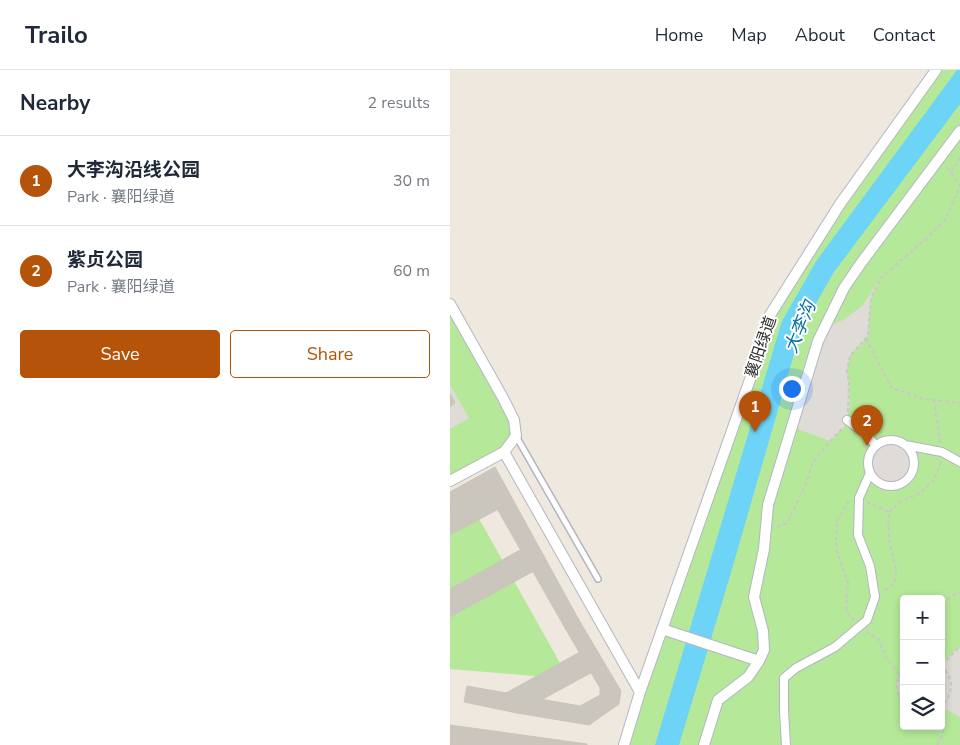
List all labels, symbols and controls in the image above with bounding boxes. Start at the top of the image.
text: Trailo [25,19,88,51]
text: Home [655,23,703,47]
text: Map [731,23,767,47]
text: About [795,23,845,47]
text: Contact [873,23,935,47]
text: Nearby [20,89,90,117]
text: 2 results [368,92,430,114]
text: 大李沟沿线公园 [67,157,200,183]
text: 1 [31,170,41,192]
text: 30 m [393,170,430,192]
text: Park · 襄阳绿道 [67,186,175,208]
text: 紫贞公园 [67,247,143,273]
text: 2 [31,260,41,282]
text: 60 m [393,260,430,282]
text: Park · 襄阳绿道 [67,276,175,298]
water label: 大李沟 [779,296,822,357]
street label: 襄阳绿道 [740,313,782,381]
button: Save [20,330,220,378]
button: Share [230,330,430,378]
your location [779,376,805,402]
pin: 1 [739,391,771,432]
pin: 2 [851,405,883,446]
map controls [900,595,945,730]
button: + [900,595,945,640]
button: − [900,640,945,685]
button: layers [900,685,945,730]

